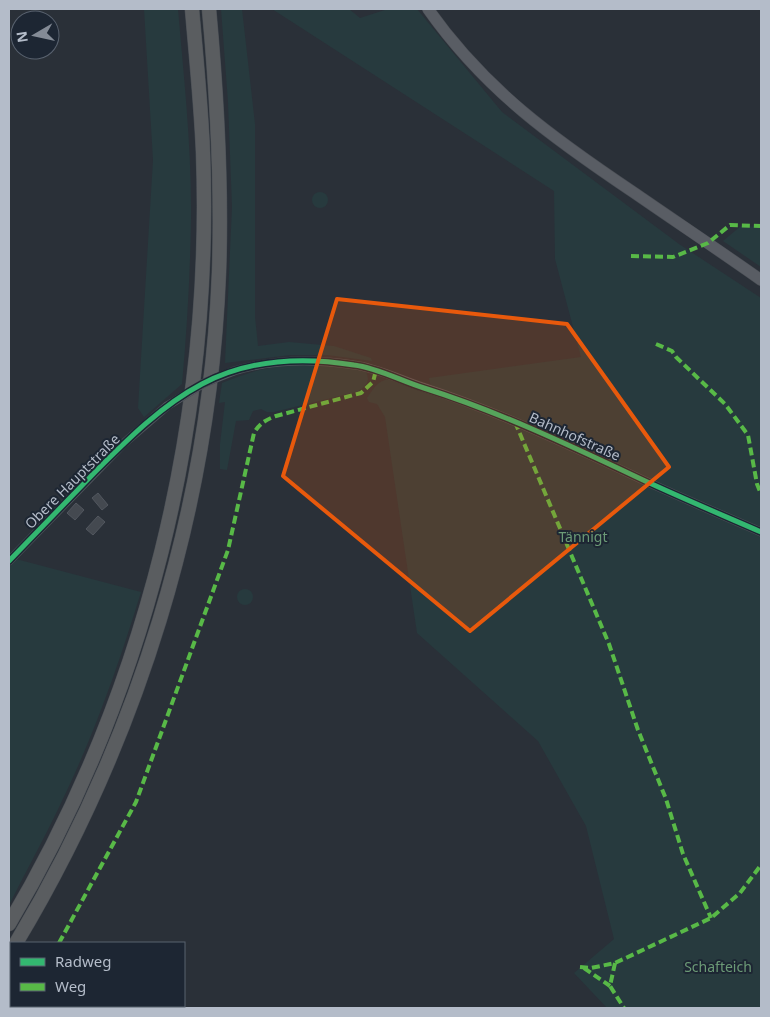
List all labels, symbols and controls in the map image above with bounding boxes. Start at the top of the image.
north arrow [10,10,60,60]
text: N [11,30,32,44]
street label: Bahnhofstraße [526,407,624,465]
street label: Obere Hauptstraße [20,429,124,533]
park label: Tännigt [558,527,608,546]
legend [10,942,185,1007]
text: Radweg [55,951,111,971]
park label: Schafteich [684,957,752,976]
text: Weg [55,976,86,996]

